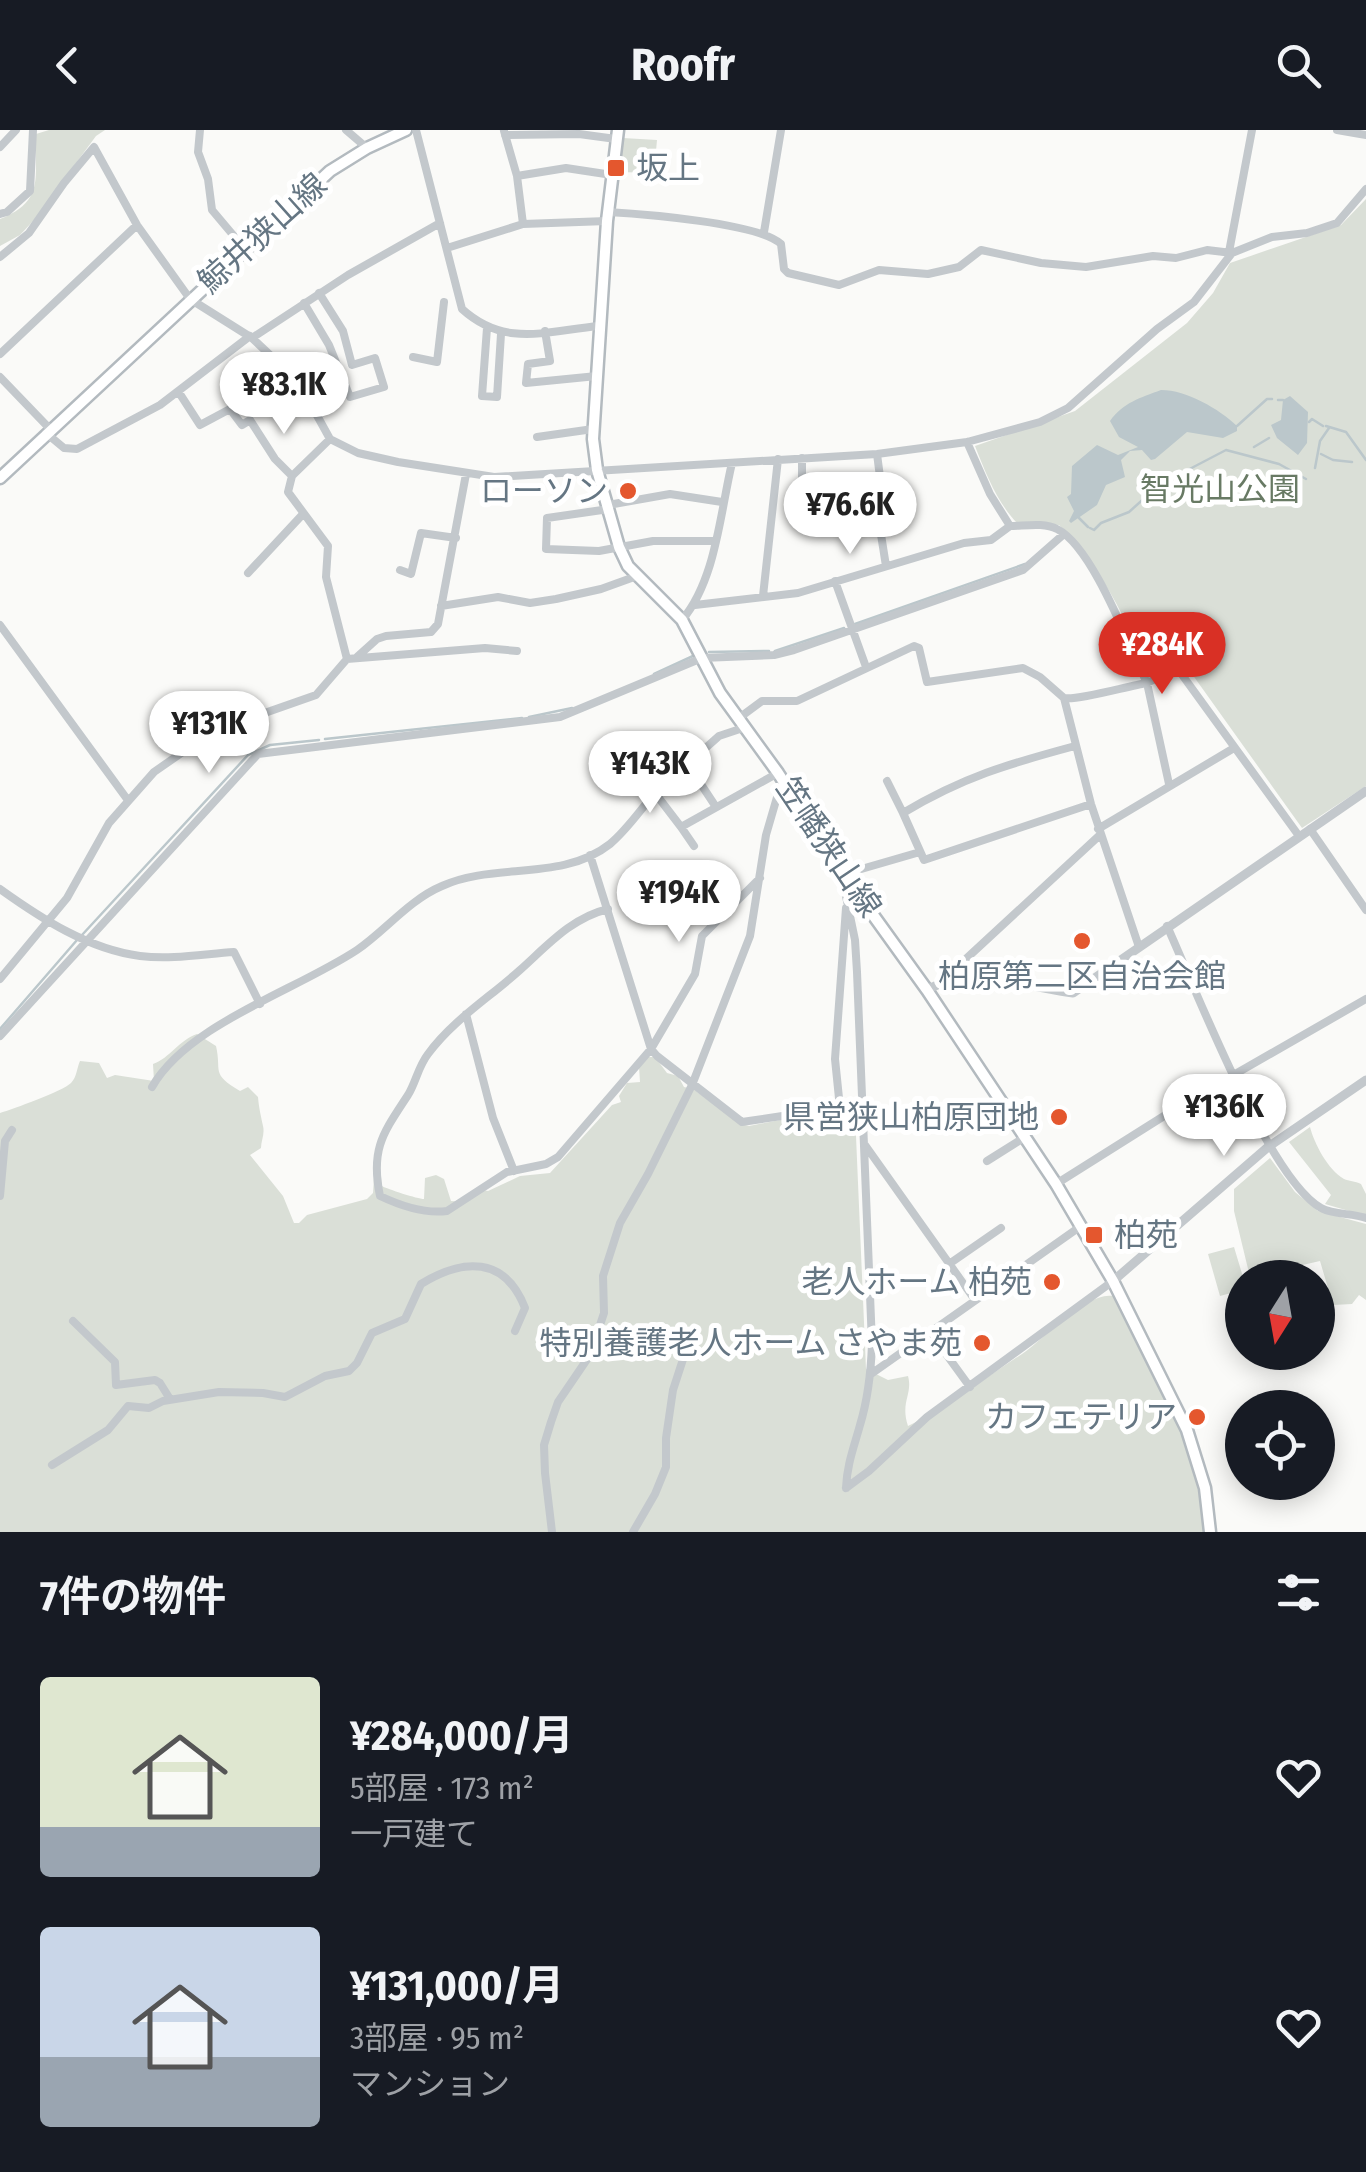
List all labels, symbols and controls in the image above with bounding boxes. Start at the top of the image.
icon: back [40,38,95,93]
text: Roofr [631,38,735,92]
icon: search [1271,38,1326,93]
place label: 坂上 [636,149,700,187]
marker: 坂上 [605,157,627,179]
street label: 鯨井狭山線 [190,165,334,301]
pin: ¥83.1K [203,352,365,437]
text: ¥83.1K [242,365,326,403]
park label: 智光山公園 [1140,470,1300,508]
place label: ローソン [480,472,608,510]
pin: ¥76.6K [769,472,931,557]
marker: ローソン [617,480,639,502]
text: ¥76.6K [806,485,894,523]
pin: ¥284K [1092,612,1232,697]
text: ¥284K [1121,625,1203,663]
pin: ¥131K [139,691,279,776]
text: ¥131K [171,704,247,742]
pin: ¥143K [580,731,720,816]
text: ¥143K [611,744,689,782]
street label: 笠幡狭山線 [769,770,889,924]
pin: ¥194K [609,860,749,945]
text: ¥194K [639,873,719,911]
marker: 柏原第二区自治会館 [1071,930,1093,952]
place label: 柏原第二区自治会館 [938,957,1226,995]
pin: ¥136K [1154,1074,1294,1159]
text: ¥136K [1184,1087,1264,1125]
place label: 県営狭山柏原団地 [783,1098,1039,1136]
marker: 県営狭山柏原団地 [1048,1106,1070,1128]
place label: 柏苑 [1114,1216,1178,1254]
marker: 柏苑 [1083,1224,1105,1246]
north arrow [1225,1260,1335,1370]
map controls [1225,1260,1335,1500]
place label: 老人ホーム 柏苑 [801,1263,1032,1301]
marker: 老人ホーム 柏苑 [1041,1271,1063,1293]
place label: 特別養護老人ホーム さやま苑 [539,1324,962,1362]
marker: 特別養護老人ホーム さやま苑 [971,1332,993,1354]
button: locate [1225,1390,1335,1500]
place label: カフェテリア [985,1398,1177,1436]
marker: カフェテリア [1186,1406,1208,1428]
icon: filters [1271,1565,1326,1620]
text: 7件の物件 [40,1572,226,1622]
text: ¥284,000/月 [350,1711,574,1761]
icon: home [120,1717,240,1837]
icon: heart [1271,1750,1326,1805]
text: 5部屋 · 173 m² [350,1769,534,1807]
text: 一戸建て [350,1815,478,1853]
text: ¥131,000/月 [350,1961,564,2011]
icon: home [120,1967,240,2087]
icon: heart [1271,2000,1326,2055]
text: 3部屋 · 95 m² [350,2019,524,2057]
text: マンション [350,2065,510,2103]

